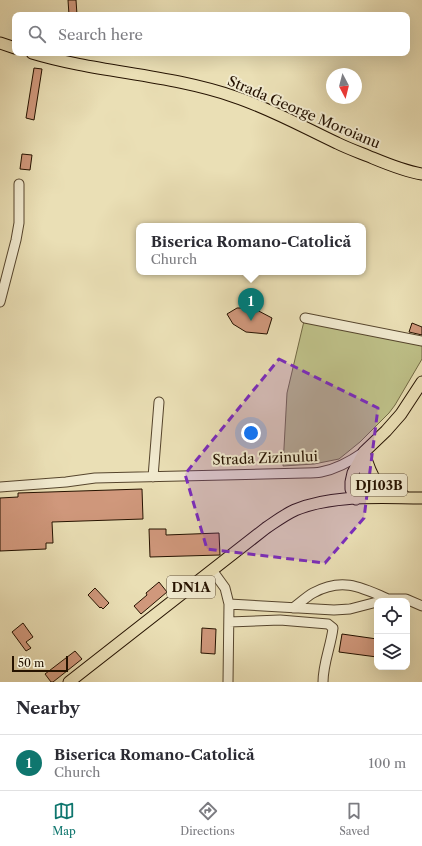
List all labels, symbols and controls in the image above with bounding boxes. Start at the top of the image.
search box [12,12,410,56]
icon: search [26,23,48,45]
text: Search here [58,25,143,44]
north arrow [326,68,362,104]
street label: Strada George Moroianu [225,72,383,153]
popup [136,223,366,275]
text: Biserica Romano-Catolică [151,232,351,251]
text: Church [151,251,197,267]
pin: 1 [238,288,264,321]
your location [241,423,261,443]
street label: Strada Zizinului [212,447,318,469]
road number: DJ103B [351,474,407,496]
road number: DN1A [167,576,215,598]
map controls [374,598,410,670]
button: locate [374,598,410,634]
button: layers [374,634,410,670]
scale bar [12,654,68,673]
text: 50 m [18,656,44,670]
text: Nearby [16,698,80,718]
text: Biserica Romano-Catolică [54,745,255,764]
text: 1 [26,755,32,771]
text: 100 m [368,755,406,771]
text: Church [54,764,100,780]
tab: Map [52,800,76,838]
tab: Directions [180,800,235,838]
tab: Saved [339,800,370,838]

